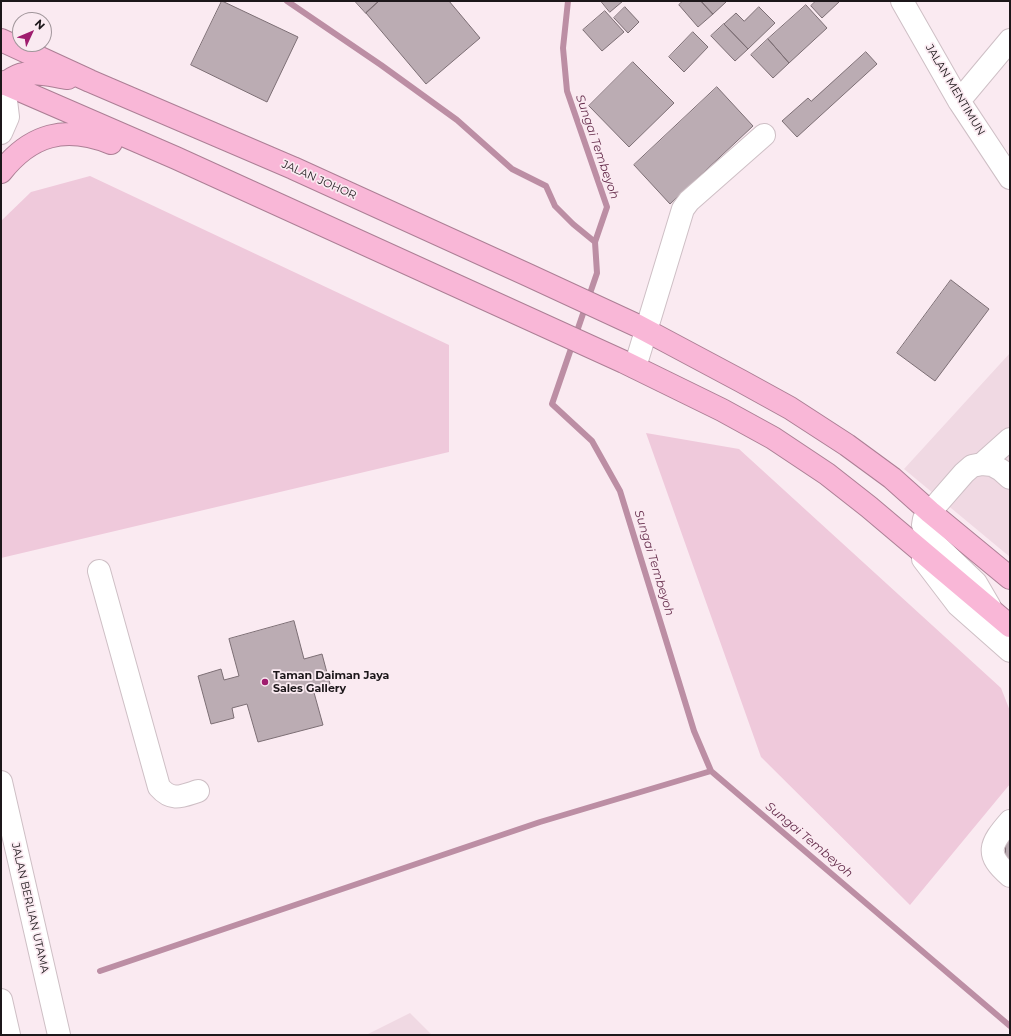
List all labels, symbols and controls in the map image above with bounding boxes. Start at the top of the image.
north arrow [12,12,52,52]
text: N [32,16,48,32]
street label: JALAN MENTIMUN [923,42,987,138]
water label: Sungai Tembeyoh [572,93,622,201]
street label: JALAN JOHOR [280,158,358,202]
water label: Sungai Tembeyoh [631,508,677,618]
place label: Taman Daiman Jaya Sales Gallery [273,669,389,695]
marker: Taman Daiman Jaya Sales Gallery [260,677,270,687]
water label: Sungai Tembeyoh [762,799,856,881]
street label: JALAN BERLIAN UTAMA [9,842,51,974]

